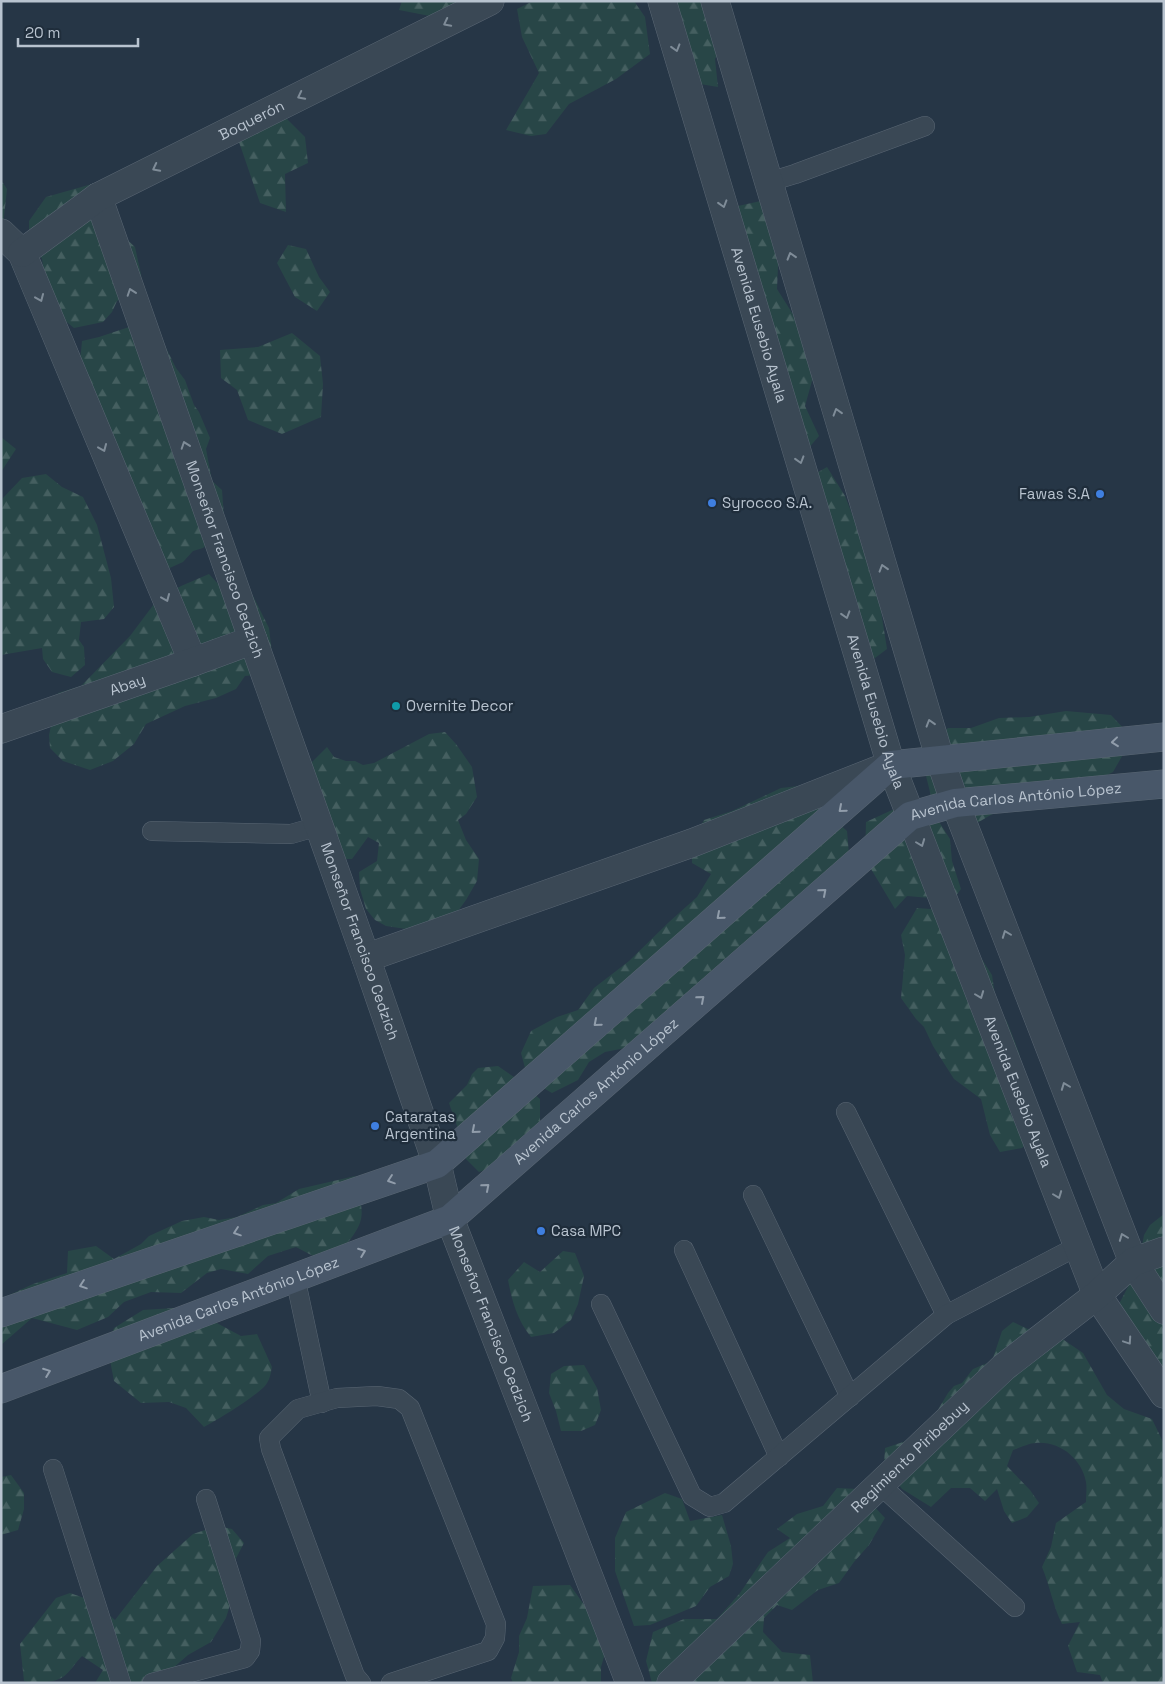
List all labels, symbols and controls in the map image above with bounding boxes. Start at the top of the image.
scale bar [18,15,138,47]
one-way arrow [443,17,452,27]
text: 20 m [25,23,60,42]
one-way arrow [670,43,680,52]
one-way arrow [297,89,306,100]
street label: Boquerón [215,95,287,144]
one-way arrow [152,162,161,172]
one-way arrow [717,199,727,207]
street label: Avenida Eusebio Ayala [727,245,792,405]
one-way arrow [786,252,796,261]
one-way arrow [127,288,137,296]
one-way arrow [34,293,45,302]
one-way arrow [833,408,843,417]
one-way arrow [181,441,191,450]
one-way arrow [97,443,108,452]
one-way arrow [794,455,804,463]
street label: Monseñor Francisco Cedzich [182,458,269,661]
place label: Fawas S.A [1019,484,1091,503]
marker: Fawas S.A [1094,488,1106,500]
place label: Syrocco S.A. [722,493,812,512]
marker: Syrocco S.A. [706,497,718,509]
one-way arrow [879,564,889,572]
one-way arrow [160,593,171,602]
one-way arrow [841,611,851,619]
street label: Avenida Eusebio Ayala [843,632,910,792]
street label: Abay [107,669,148,699]
place label: Overnite Decor [406,696,514,715]
marker: Overnite Decor [390,700,402,712]
one-way arrow [925,720,935,728]
one-way arrow [1111,736,1119,747]
street label: Avenida Carlos António López [908,778,1122,824]
one-way arrow [838,803,847,812]
one-way arrow [915,839,925,847]
street label: Monseñor Francisco Cedzich [317,840,404,1043]
one-way arrow [818,889,827,898]
one-way arrow [716,910,725,919]
one-way arrow [1002,930,1012,939]
one-way arrow [974,990,984,999]
one-way arrow [695,996,704,1005]
street label: Avenida Carlos António López [509,1013,682,1168]
street label: Avenida Eusebio Ayala [980,1013,1057,1170]
one-way arrow [594,1017,603,1026]
one-way arrow [1061,1082,1071,1091]
place label: Cataratas Argentina [385,1107,456,1143]
marker: Cataratas Argentina [369,1120,381,1132]
one-way arrow [472,1125,481,1134]
one-way arrow [387,1174,395,1184]
one-way arrow [481,1184,490,1193]
one-way arrow [1052,1190,1062,1199]
place label: Casa MPC [551,1221,621,1240]
street label: Monseñor Francisco Cedzich [445,1223,538,1424]
marker: Casa MPC [535,1225,547,1237]
one-way arrow [233,1227,241,1237]
one-way arrow [1119,1234,1129,1242]
one-way arrow [358,1248,366,1258]
street label: Avenida Carlos António López [135,1252,341,1345]
one-way arrow [79,1279,88,1289]
one-way arrow [1122,1335,1131,1345]
one-way arrow [42,1368,51,1378]
street label: Regimiento Piribebuy [847,1396,972,1516]

